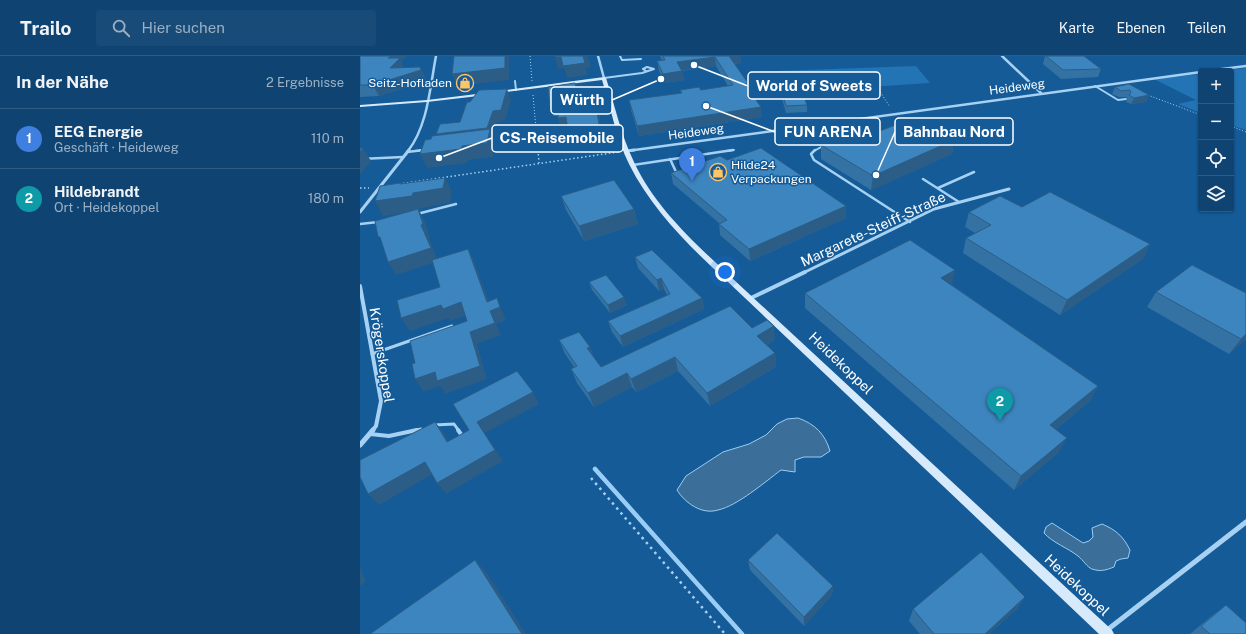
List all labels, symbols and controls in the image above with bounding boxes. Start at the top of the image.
search box [96,10,376,46]
text: Trailo [20,17,72,39]
icon: search [110,17,132,39]
text: Hier suchen [142,19,225,36]
text: Karte [1059,20,1094,36]
text: Ebenen [1116,20,1165,36]
text: Teilen [1187,20,1226,36]
map controls [1198,68,1234,212]
button: + [1198,68,1234,104]
text: In der Nähe [16,72,109,92]
callout: World of Sweets [748,72,880,99]
shop icon: Seitz-Hofladen [455,73,475,93]
text: 2 Ergebnisse [266,75,344,90]
place label: Seitz-Hofladen [368,76,452,90]
street label: Heideweg [988,76,1046,98]
text: World of Sweets [756,77,872,94]
callout: Würth [551,87,612,114]
text: Würth [560,91,604,108]
button: − [1198,104,1234,140]
callout: FUN ARENA [775,118,880,145]
callout: Bahnbau Nord [895,118,1013,145]
street label: Heideweg [667,121,725,143]
text: EEG Energie [54,123,143,140]
text: FUN ARENA [784,123,872,140]
text: Bahnbau Nord [903,123,1005,140]
callout: CS-Reisemobile [492,125,623,152]
text: CS-Reisemobile [500,129,614,146]
text: 1 [26,131,32,146]
text: 110 m [311,131,344,146]
text: Geschäft · Heideweg [54,140,179,155]
button: locate [1198,140,1234,176]
pin: 1 [679,148,705,181]
place label: Hilde24 Verpackungen [731,158,812,186]
shop icon: Hilde24 Verpackungen [708,162,728,182]
button: layers [1198,176,1234,212]
text: Hildebrandt [54,183,140,200]
street label: Margarete-Steiff-Straße [798,188,948,270]
text: 2 [25,191,33,206]
text: 180 m [308,191,344,206]
text: Ort · Heidekoppel [54,200,159,215]
your location [715,262,735,282]
street label: Krögerskoppel [367,306,397,404]
street label: Heidekoppel [806,329,876,397]
pin: 2 [987,388,1013,421]
street label: Heidekoppel [1041,551,1113,619]

